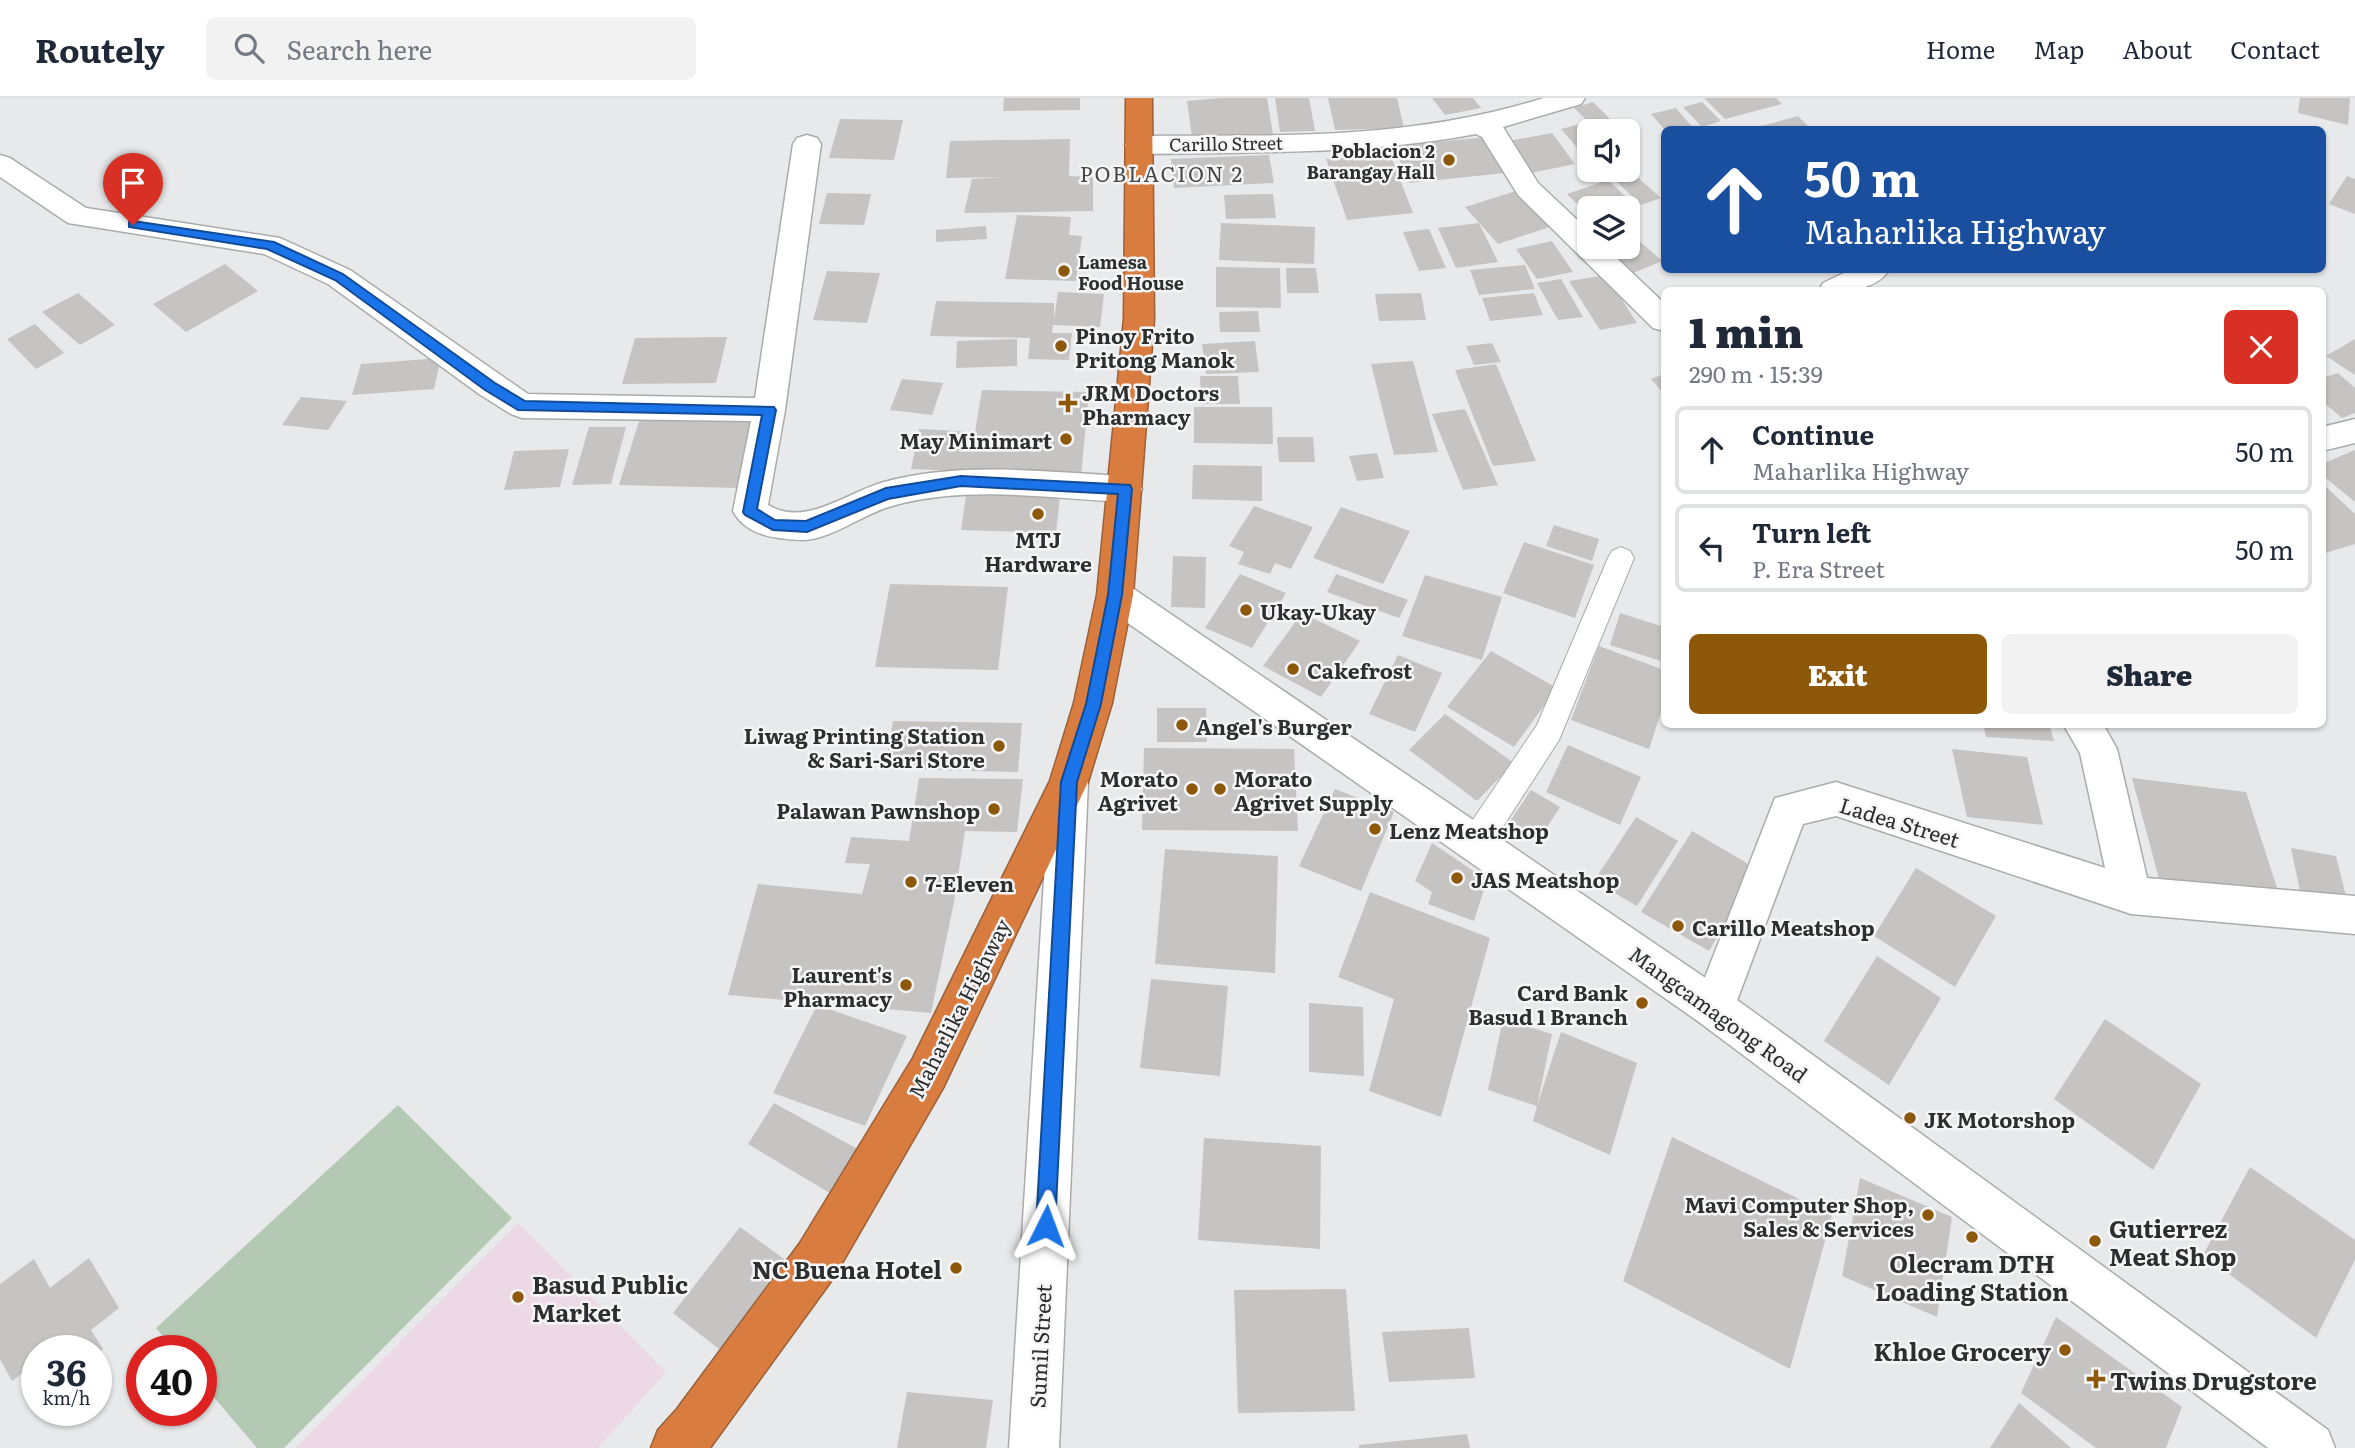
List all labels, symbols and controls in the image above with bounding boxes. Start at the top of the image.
search box [206,17,696,80]
text: Routely [35,24,164,73]
icon: search [230,29,268,67]
text: Search here [286,29,432,68]
text: Home [1926,31,1995,66]
text: Map [2033,31,2084,66]
text: About [2122,31,2192,66]
text: Contact [2230,31,2320,66]
map controls [1577,119,1640,259]
button: sound [1577,119,1640,182]
street label: Carillo Street [1169,128,1284,157]
place label: Poblacion 2 Barangay Hall [1307,137,1435,185]
text: 50 m [1804,139,1920,212]
marker: Poblacion 2 Barangay Hall [1441,152,1457,168]
pin [103,153,163,225]
icon: ahead [1689,154,1780,245]
district label: POBLACION 2 [1080,157,1244,188]
icon: arrive [114,164,152,202]
button: layers [1577,196,1640,259]
text: Maharlika Highway [1804,206,2106,254]
place label: Lamesa Food House [1078,248,1184,296]
marker: Lamesa Food House [1056,263,1072,279]
text: 1 min [1689,299,1804,361]
button: close [2224,310,2298,384]
place label: Pinoy Frito Pritong Manok [1075,319,1235,374]
marker: Pinoy Frito Pritong Manok [1053,338,1069,354]
text: 290 m · 15:39 [1689,356,1823,390]
place label: JRM Doctors Pharmacy [1082,376,1219,431]
marker: JRM Doctors Pharmacy [1060,395,1076,411]
text: Continue [1752,414,1874,453]
place label: May Minimart [899,424,1053,455]
marker: May Minimart [1058,431,1074,447]
icon: ahead [1693,431,1731,469]
text: 50 m [2235,431,2294,470]
text: Maharlika Highway [1752,453,1969,487]
marker: MTJ Hardware [1030,506,1046,522]
text: Turn left [1752,512,1871,551]
place label: MTJ Hardware [984,523,1092,578]
icon: left [1693,529,1731,567]
text: 50 m [2235,529,2294,568]
text: P. Era Street [1752,551,1885,585]
place label: Ukay-Ukay [1260,595,1376,626]
marker: Ukay-Ukay [1238,602,1254,618]
button: Exit [1689,634,1987,714]
button: Share [2001,634,2298,714]
place label: Cakefrost [1307,654,1413,685]
marker: Cakefrost [1285,661,1301,677]
place label: Angel's Burger [1196,710,1353,741]
marker: Angel's Burger [1174,717,1190,733]
place label: Liwag Printing Station & Sari-Sari Store [744,719,985,774]
marker: Liwag Printing Station & Sari-Sari Store [991,738,1007,754]
place label: Morato Agrivet [1098,762,1179,817]
place label: Morato Agrivet Supply [1234,762,1393,817]
marker: Morato Agrivet [1184,781,1200,797]
marker: Morato Agrivet Supply [1212,781,1228,797]
street label: Ladea Street [1836,788,1964,854]
place label: Palawan Pawnshop [776,794,980,825]
marker: Palawan Pawnshop [986,801,1002,817]
place label: Lenz Meatshop [1389,814,1549,845]
marker: Lenz Meatshop [1367,821,1383,837]
place label: JAS Meatshop [1471,863,1620,894]
place label: 7-Eleven [925,867,1014,898]
marker: JAS Meatshop [1449,870,1465,886]
marker: 7-Eleven [903,874,919,890]
place label: Carillo Meatshop [1692,911,1875,942]
street label: Maharlika Highway [899,912,1017,1103]
marker: Carillo Meatshop [1670,918,1686,934]
street label: Mangcamagong Road [1623,937,1815,1089]
place label: Laurent's Pharmacy [783,958,892,1013]
place label: Card Bank Basud 1 Branch [1468,976,1629,1031]
marker: Laurent's Pharmacy [898,977,914,993]
marker: Card Bank Basud 1 Branch [1634,995,1650,1011]
place label: JK Motorshop [1924,1103,2075,1134]
marker: JK Motorshop [1902,1110,1918,1126]
place label: Mavi Computer Shop, Sales & Services [1685,1188,1914,1243]
position arrow [1009,1189,1083,1263]
marker: Mavi Computer Shop, Sales & Services [1920,1207,1936,1223]
place label: Gutierrez Meat Shop [2109,1210,2236,1273]
marker: Olecram DTH Loading Station [1964,1229,1980,1245]
marker: Gutierrez Meat Shop [2087,1233,2103,1249]
place label: Olecram DTH Loading Station [1875,1245,2069,1308]
place label: NC Buena Hotel [752,1251,942,1286]
marker: NC Buena Hotel [948,1260,964,1276]
place label: Basud Public Market [532,1266,688,1329]
street label: Sumil Street [1020,1283,1058,1409]
marker: Basud Public Market [510,1289,526,1305]
place label: Khloe Grocery [1874,1333,2051,1368]
speed limit sign: 40 [126,1335,217,1426]
marker: Khloe Grocery [2057,1342,2073,1358]
text: 36 [47,1345,86,1397]
place label: Twins Drugstore [2110,1362,2317,1397]
marker: Twins Drugstore [2088,1371,2104,1387]
text: km/h [43,1384,90,1411]

